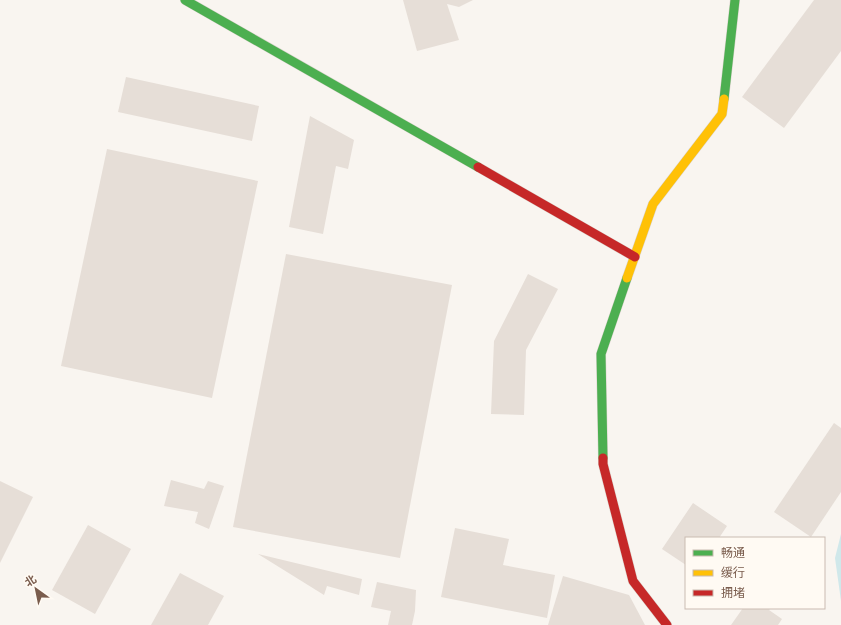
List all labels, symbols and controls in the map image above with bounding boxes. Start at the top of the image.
legend [685,537,825,609]
text: 畅通 [721,545,745,559]
text: 缓行 [721,565,745,579]
north arrow [16,569,56,609]
text: 北 [22,572,38,589]
text: 拥堵 [721,585,745,599]

